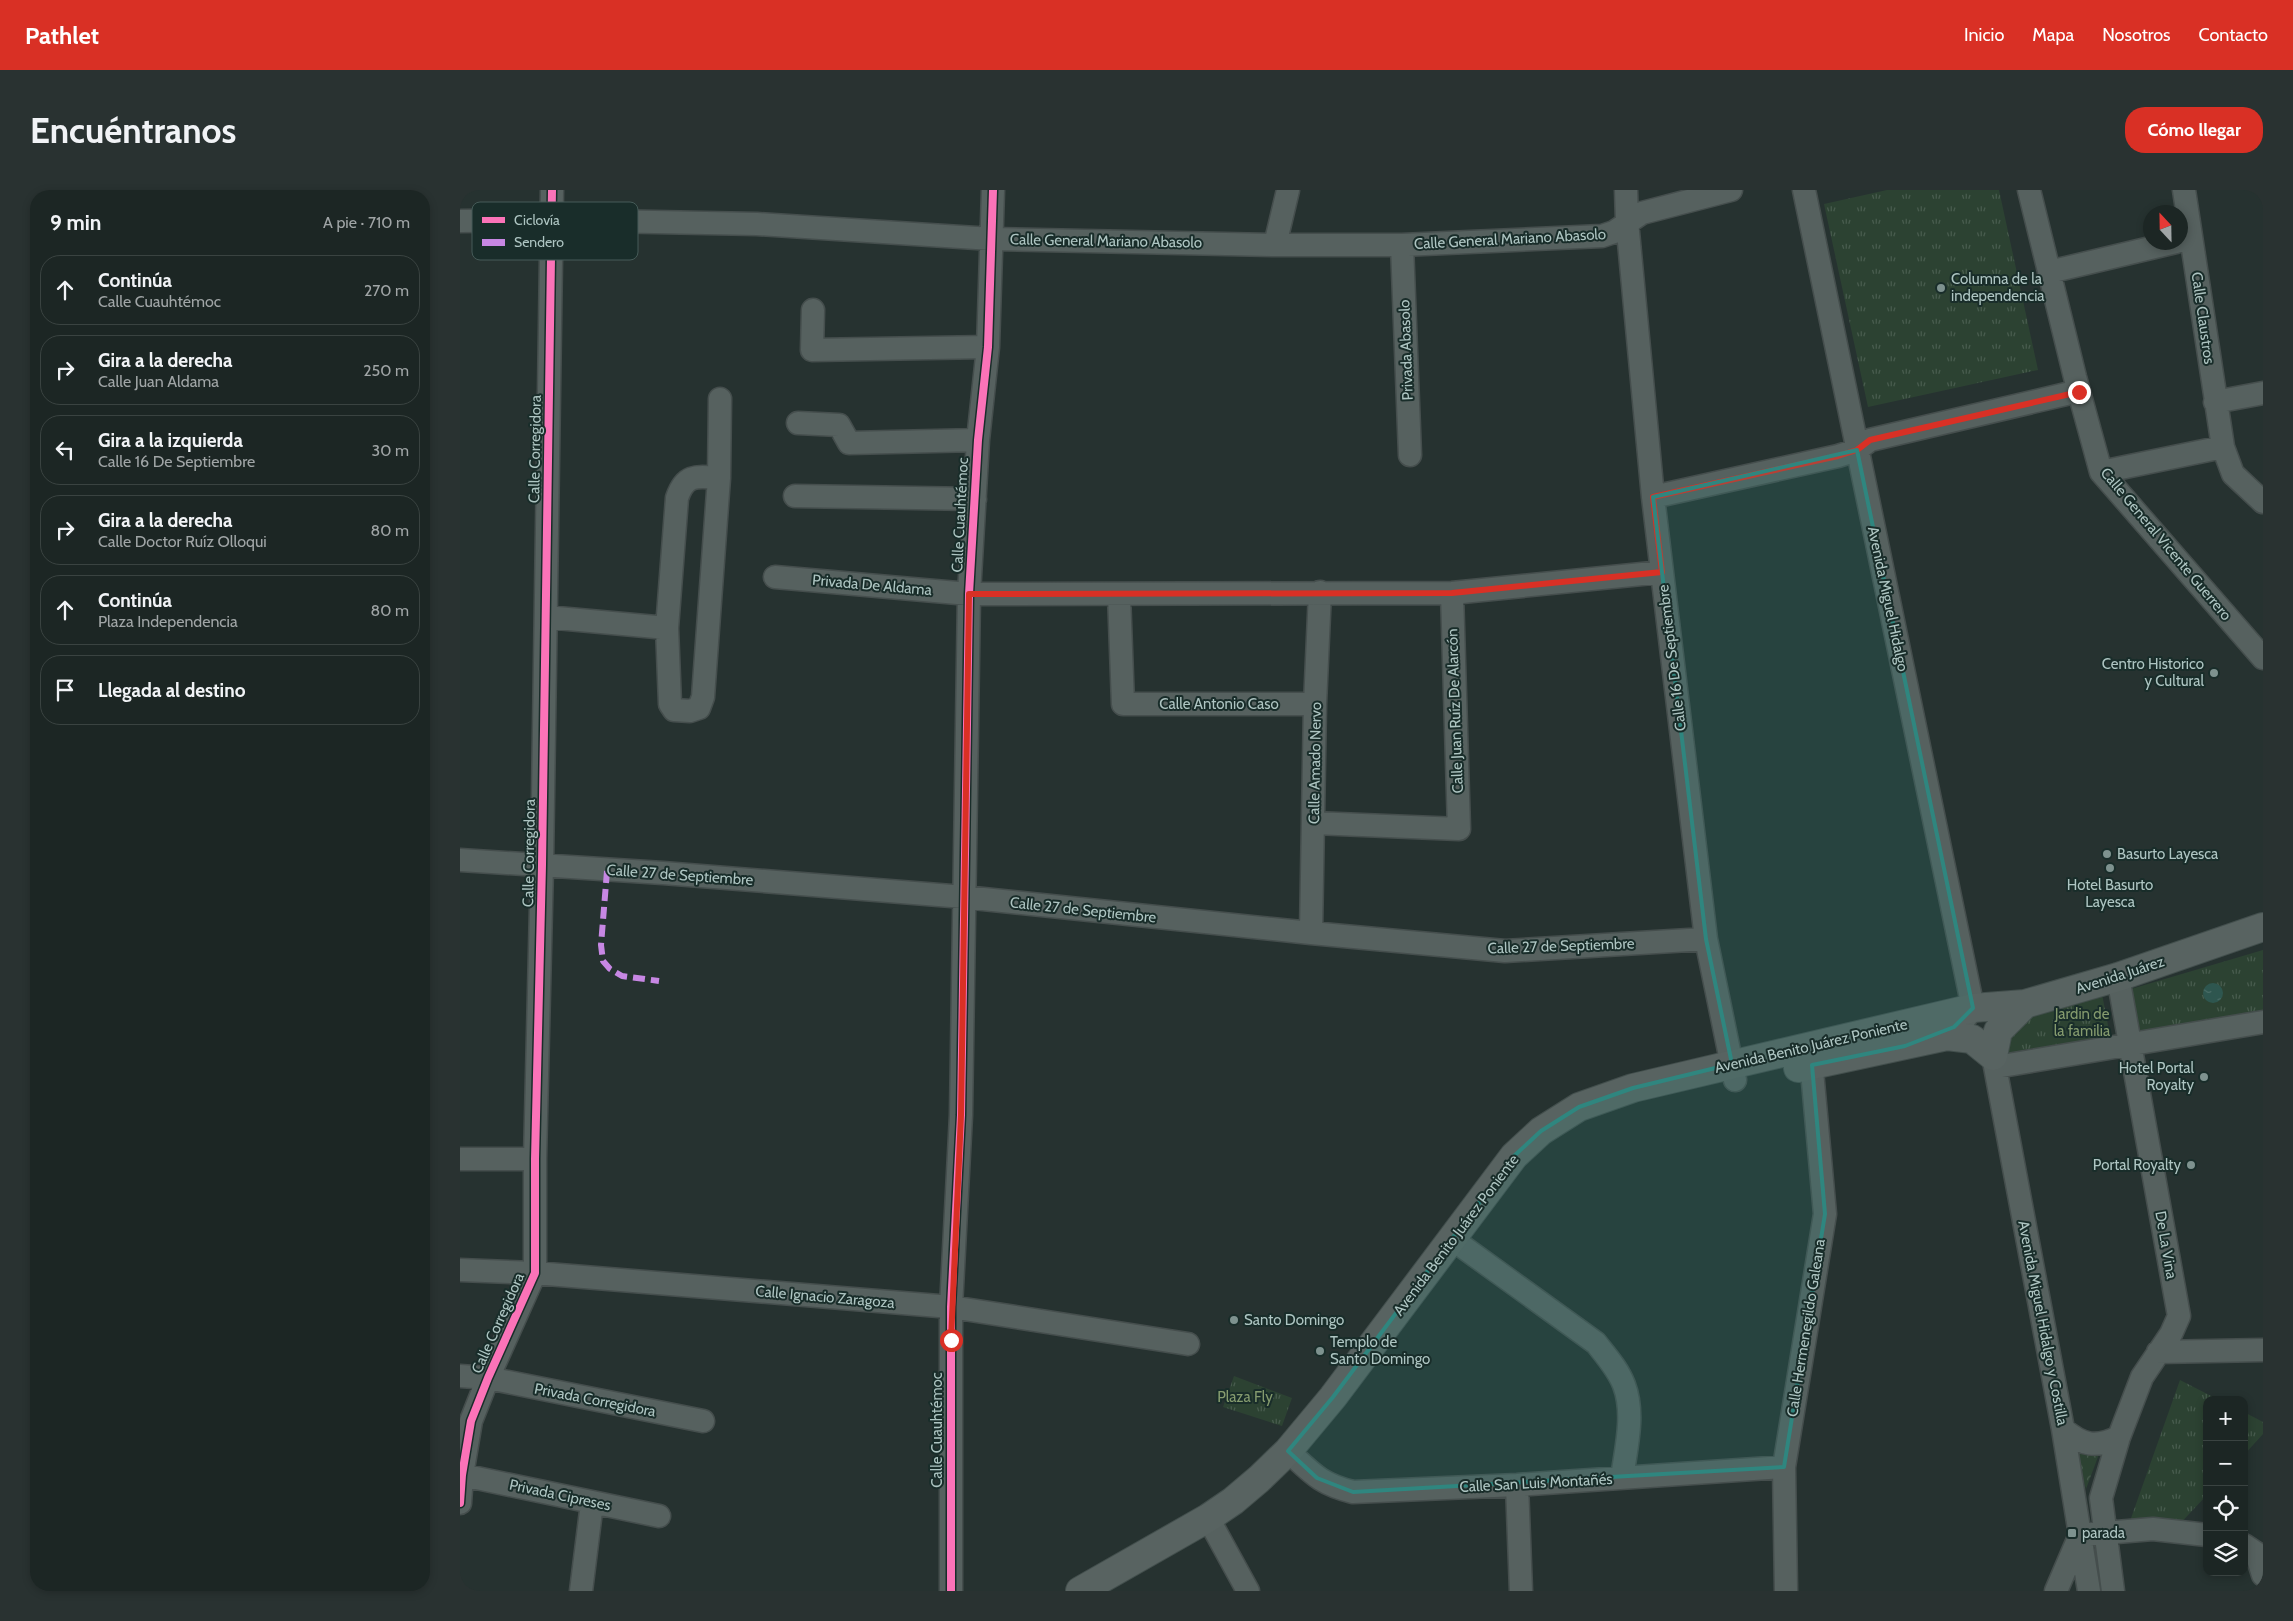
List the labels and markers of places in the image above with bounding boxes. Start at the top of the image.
place label: Columna de la independencia [1951,270,2045,305]
marker: Columna de la independencia [1935,282,1947,294]
place label: Centro Historico y Cultural [2102,655,2204,690]
marker: Centro Historico y Cultural [2208,667,2220,679]
place label: Basurto Layesca [2117,845,2219,863]
marker: Basurto Layesca [2101,848,2113,860]
marker: Hotel Basurto Layesca [2104,862,2116,874]
place label: Hotel Basurto Layesca [2067,876,2153,911]
place label: Hotel Portal Royalty [2119,1059,2194,1094]
marker: Hotel Portal Royalty [2198,1071,2210,1083]
place label: Portal Royalty [2093,1156,2181,1174]
marker: Portal Royalty [2185,1159,2197,1171]
place label: Santo Domingo [1244,1311,1344,1329]
marker: Santo Domingo [1228,1314,1240,1326]
place label: Templo de Santo Domingo [1330,1333,1430,1368]
marker: Templo de Santo Domingo [1314,1345,1326,1357]
place label: parada [2082,1524,2126,1542]
marker: parada [2066,1527,2078,1539]

